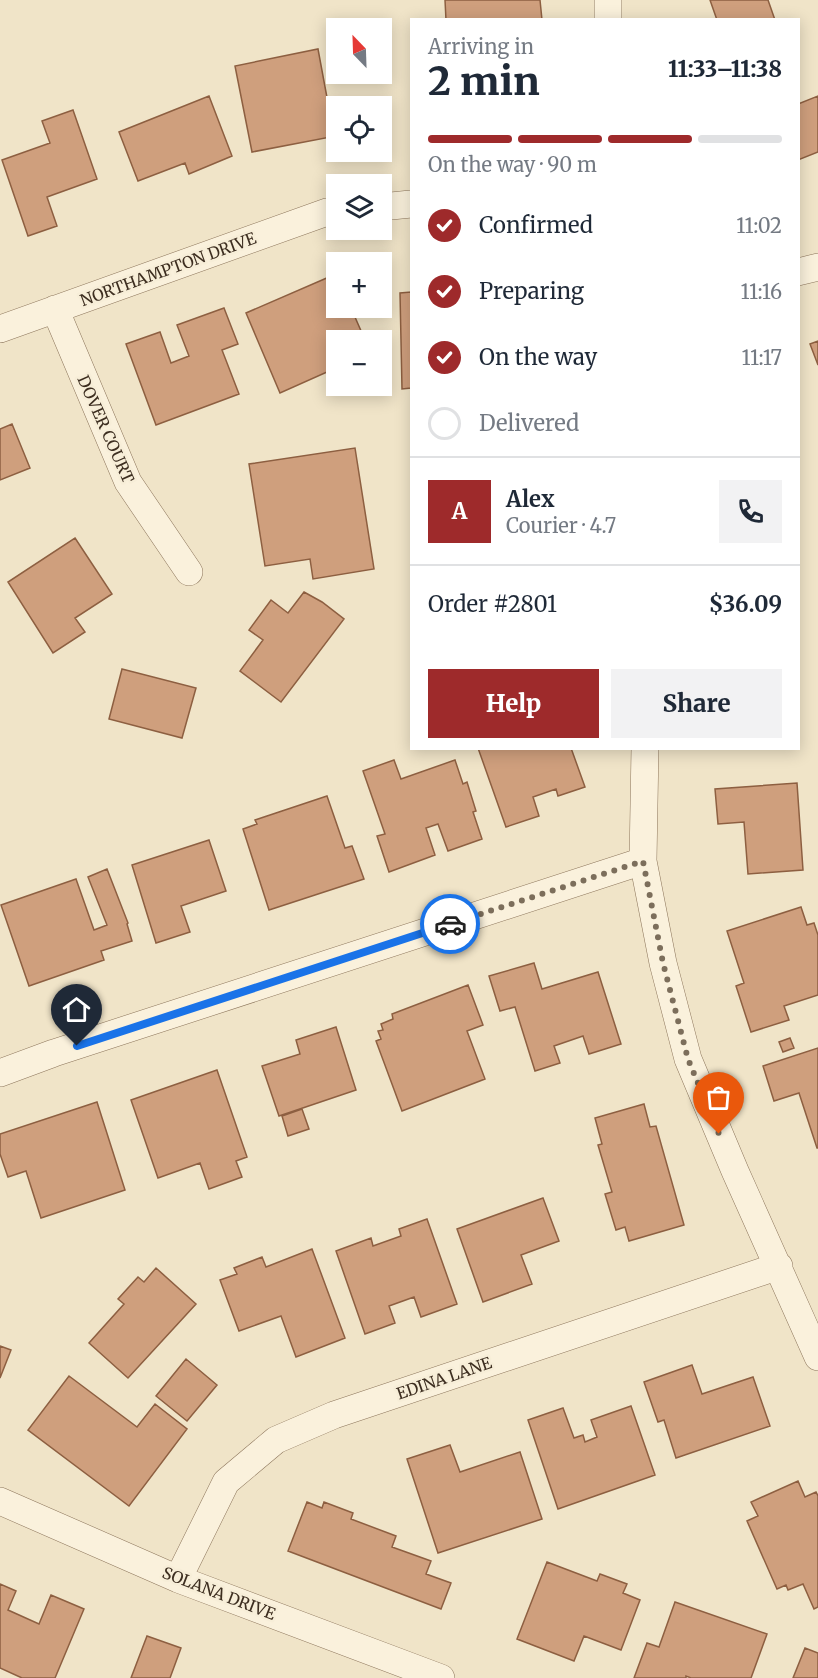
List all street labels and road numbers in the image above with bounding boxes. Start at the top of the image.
street label: NORTHAMPTON DRIVE [77,228,259,310]
street label: DOVER COURT [73,372,139,486]
street label: EDINA LANE [394,1352,495,1404]
street label: SOLANA DRIVE [159,1562,279,1624]

